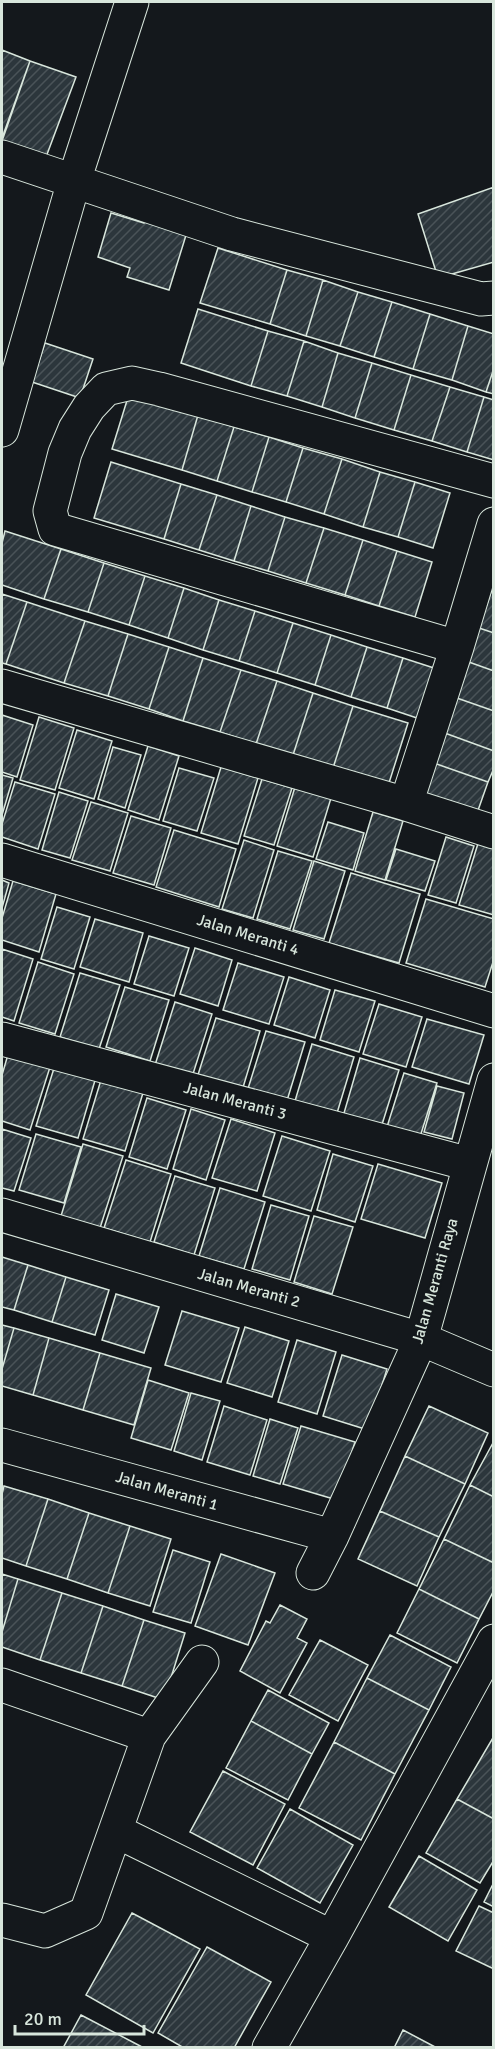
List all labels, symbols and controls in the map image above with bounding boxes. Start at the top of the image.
street label: Jalan Meranti 4 [195,910,302,960]
street label: Jalan Meranti 3 [181,1078,289,1124]
street label: Jalan Meranti Raya [407,1216,463,1346]
street label: Jalan Meranti 2 [195,1264,303,1312]
street label: Jalan Meranti 1 [113,1467,221,1515]
scale bar [15,1998,144,2036]
text: 20 m [24,2008,62,2030]

